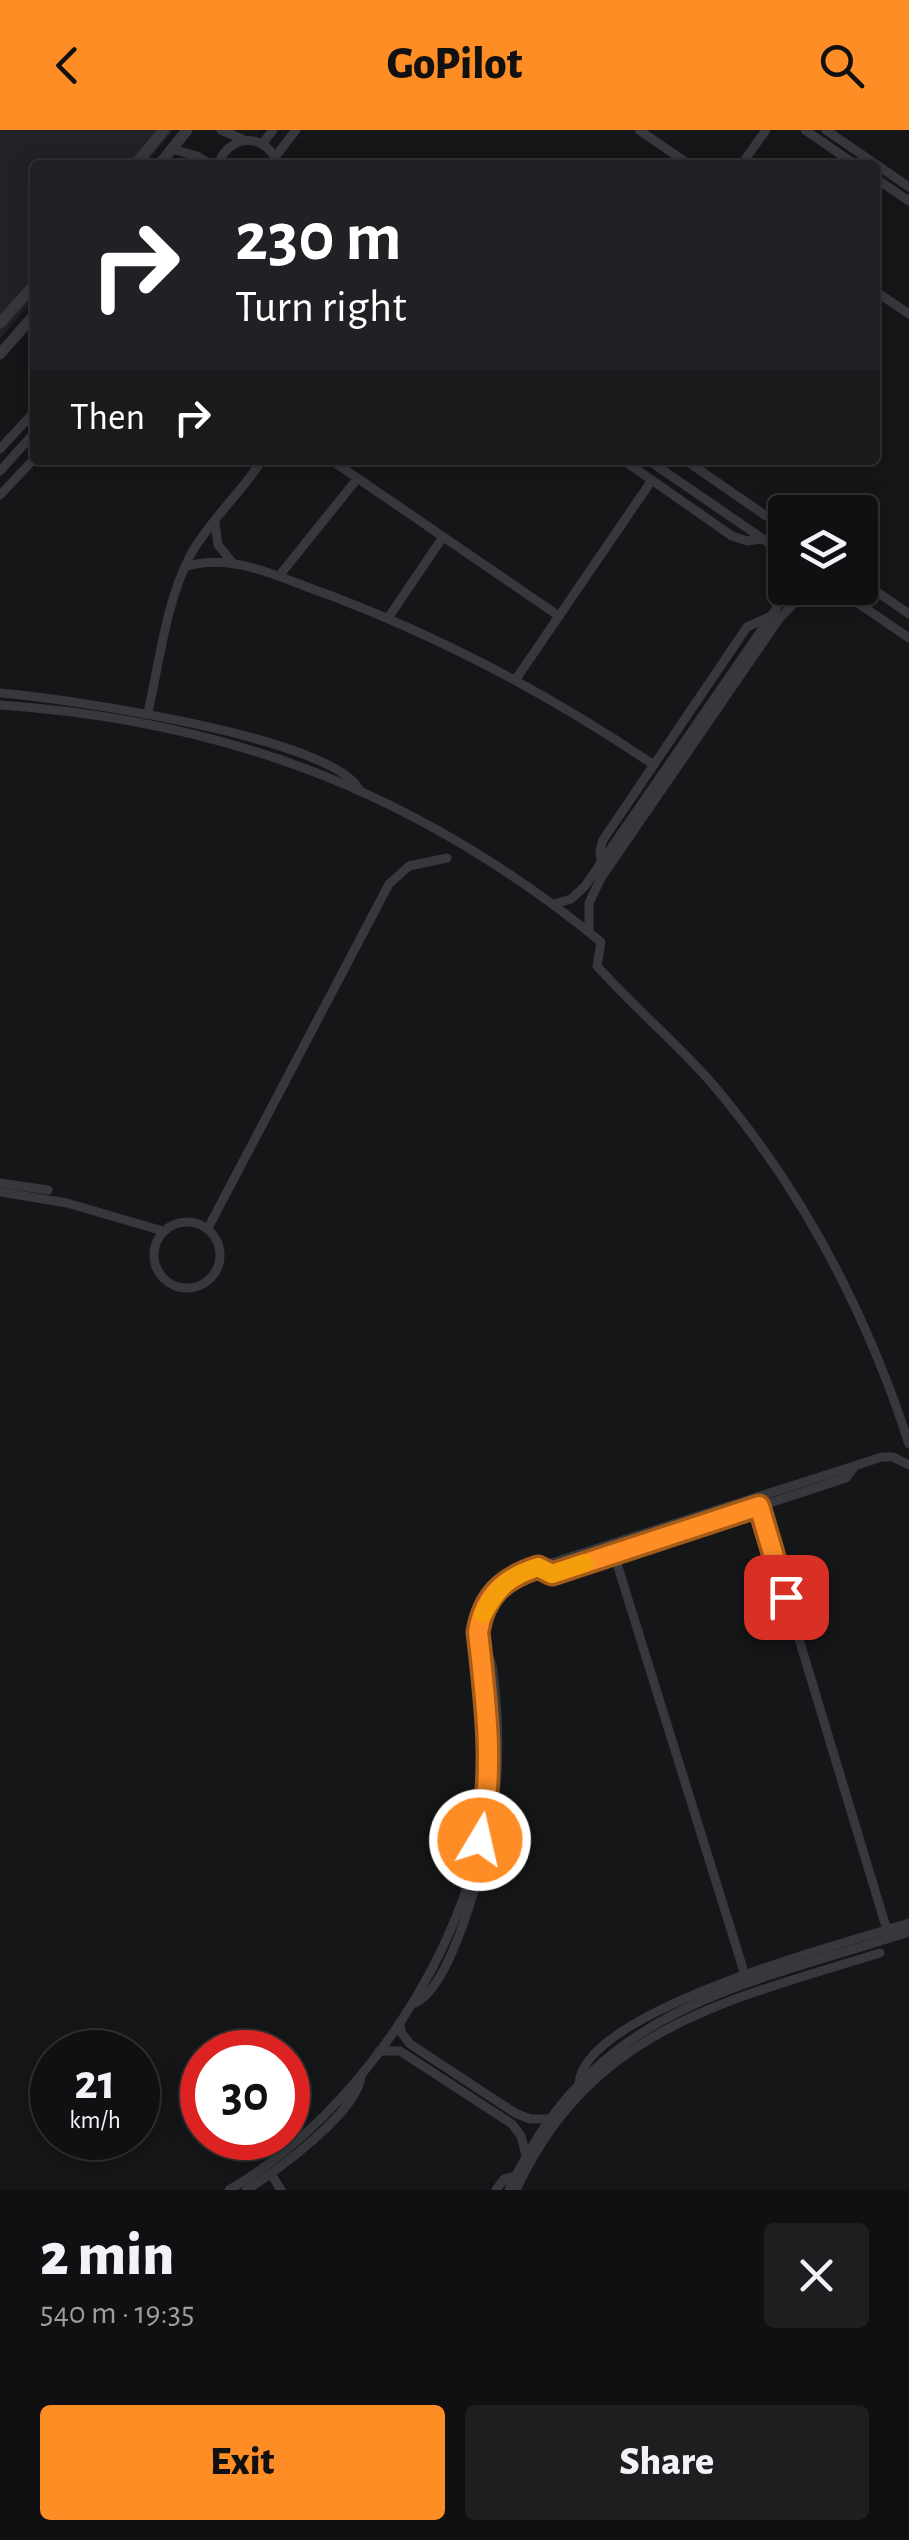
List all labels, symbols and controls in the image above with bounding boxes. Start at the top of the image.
icon: back [40,38,95,93]
icon: search [814,38,869,93]
text: GoPilot [387,42,522,87]
icon: right [70,200,200,330]
text: 230 m [235,203,402,273]
text: Turn right [235,285,407,330]
icon: right [165,390,220,445]
text: Then [70,399,145,437]
map controls [768,495,878,605]
button: layers [768,495,878,605]
pin [744,1555,829,1640]
icon: arrive [759,1570,814,1625]
position arrow [428,1788,532,1892]
speed limit sign: 30 [180,2030,310,2160]
text: 21 [74,2058,116,2108]
text: km/h [69,2108,121,2133]
button: close [764,2223,869,2328]
text: 2 min [40,2226,174,2286]
text: 540 m · 19:35 [40,2297,194,2329]
button: Exit [40,2405,445,2520]
button: Share [465,2405,869,2520]

